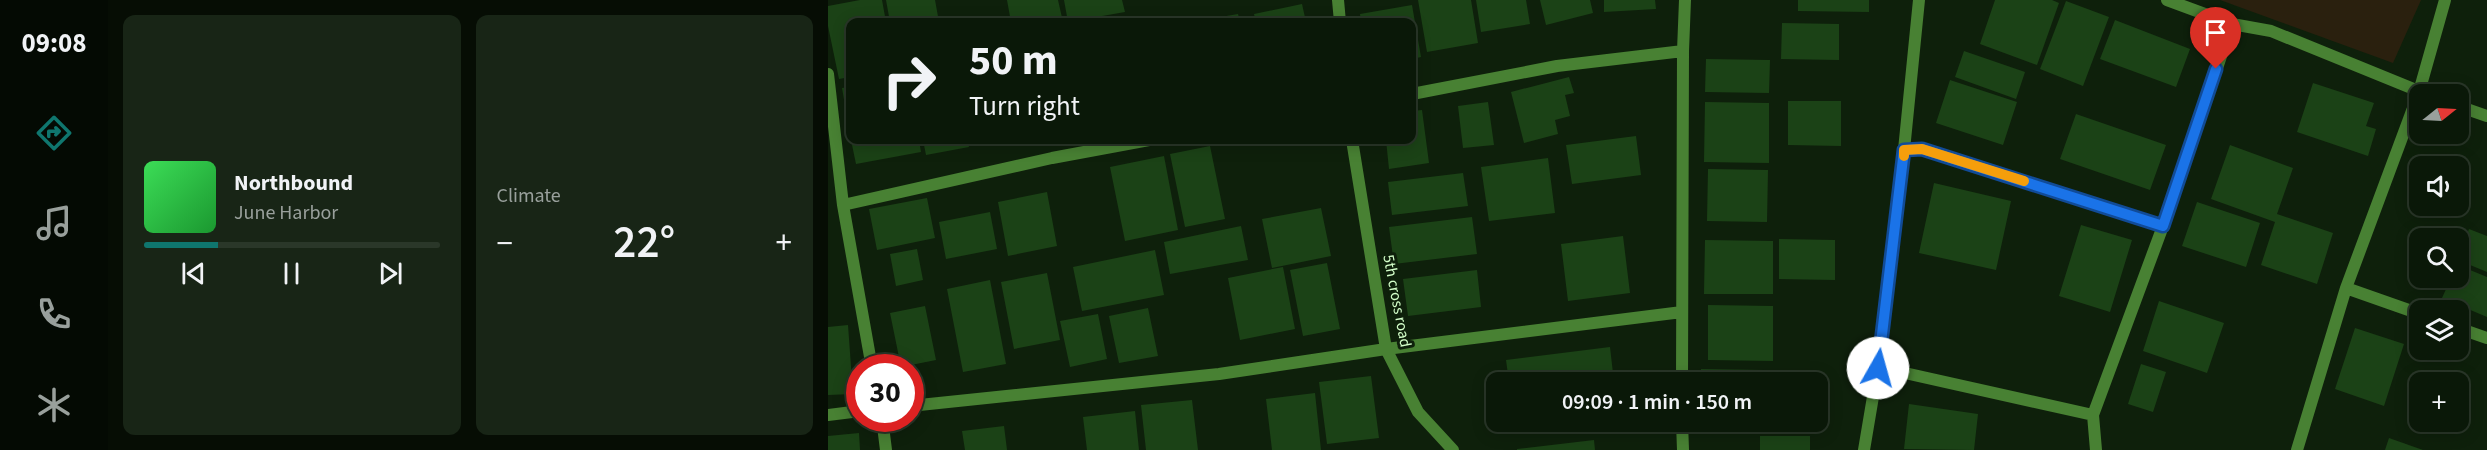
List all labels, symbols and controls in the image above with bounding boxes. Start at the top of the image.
pin [2190,7,2241,69]
icon: arrive [2199,16,2232,49]
text: 09:08 [21,24,87,63]
text: 50 m [969,31,1058,91]
icon: right [870,42,948,120]
north arrow [2409,84,2469,144]
map controls [2409,84,2469,432]
text: Turn right [969,87,1080,126]
icon: directions [33,112,75,154]
button: sound [2409,156,2469,216]
text: Northbound [234,167,353,199]
text: Climate [497,182,561,210]
text: June Harbor [234,199,338,227]
icon: music [33,202,75,244]
text: 22° [613,211,675,275]
text: − [497,220,513,267]
text: + [776,220,792,267]
button: search [2409,228,2469,288]
street label: 5th cross road [1377,253,1417,349]
icon: previous [177,257,210,290]
icon: pause [275,257,308,290]
icon: next [374,257,407,290]
icon: phone [33,293,75,335]
button: layers [2409,300,2469,360]
position arrow [1846,336,1910,400]
speed limit sign: 30 [846,354,924,432]
button: + [2409,372,2469,432]
icon: climate [33,384,75,426]
text: 09:09 · 1 min · 150 m [1562,386,1752,418]

